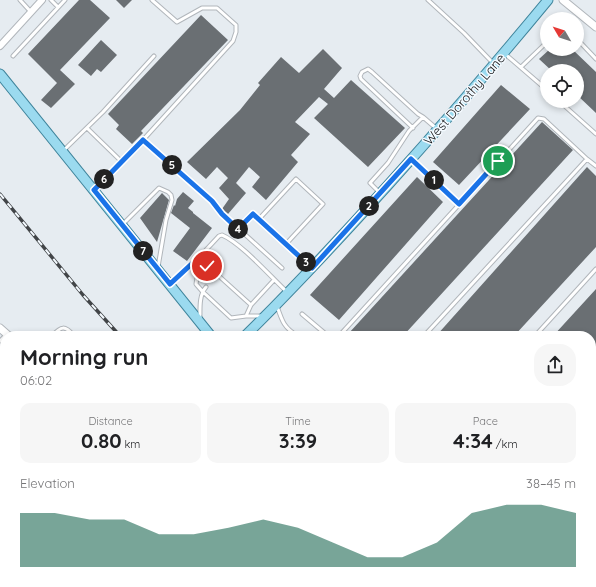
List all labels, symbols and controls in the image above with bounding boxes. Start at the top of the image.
north arrow [540,12,584,56]
map controls [540,12,584,108]
street label: West Dorothy Lane [420,50,508,148]
button: locate [540,64,584,108]
pin [481,144,515,178]
icon: arrive [487,150,509,172]
pin: 5 [162,155,182,175]
text: 5 [169,158,175,172]
pin: 6 [94,169,114,189]
pin: 1 [424,170,444,190]
text: 6 [101,172,107,186]
text: 1 [432,173,436,187]
pin: 2 [359,196,379,216]
text: 2 [366,199,372,213]
pin: 4 [228,219,248,239]
text: 4 [235,222,241,236]
pin: 7 [133,241,153,261]
text: 7 [140,244,146,258]
pin [190,249,224,283]
pin: 3 [296,252,316,272]
icon: check [196,255,218,277]
text: 3 [303,255,309,269]
text: Morning run [20,343,148,371]
button: share [534,344,576,386]
text: 06:02 [20,372,52,388]
text: Distance [89,414,133,428]
text: Time [285,414,311,428]
text: Pace [473,414,498,428]
text: 0.80 [81,428,121,453]
text: 3:39 [279,428,317,453]
text: 4:34 [453,428,493,453]
text: km [121,437,140,451]
text: /km [493,437,518,451]
text: Elevation [20,475,75,491]
text: 38–45 m [526,475,576,491]

